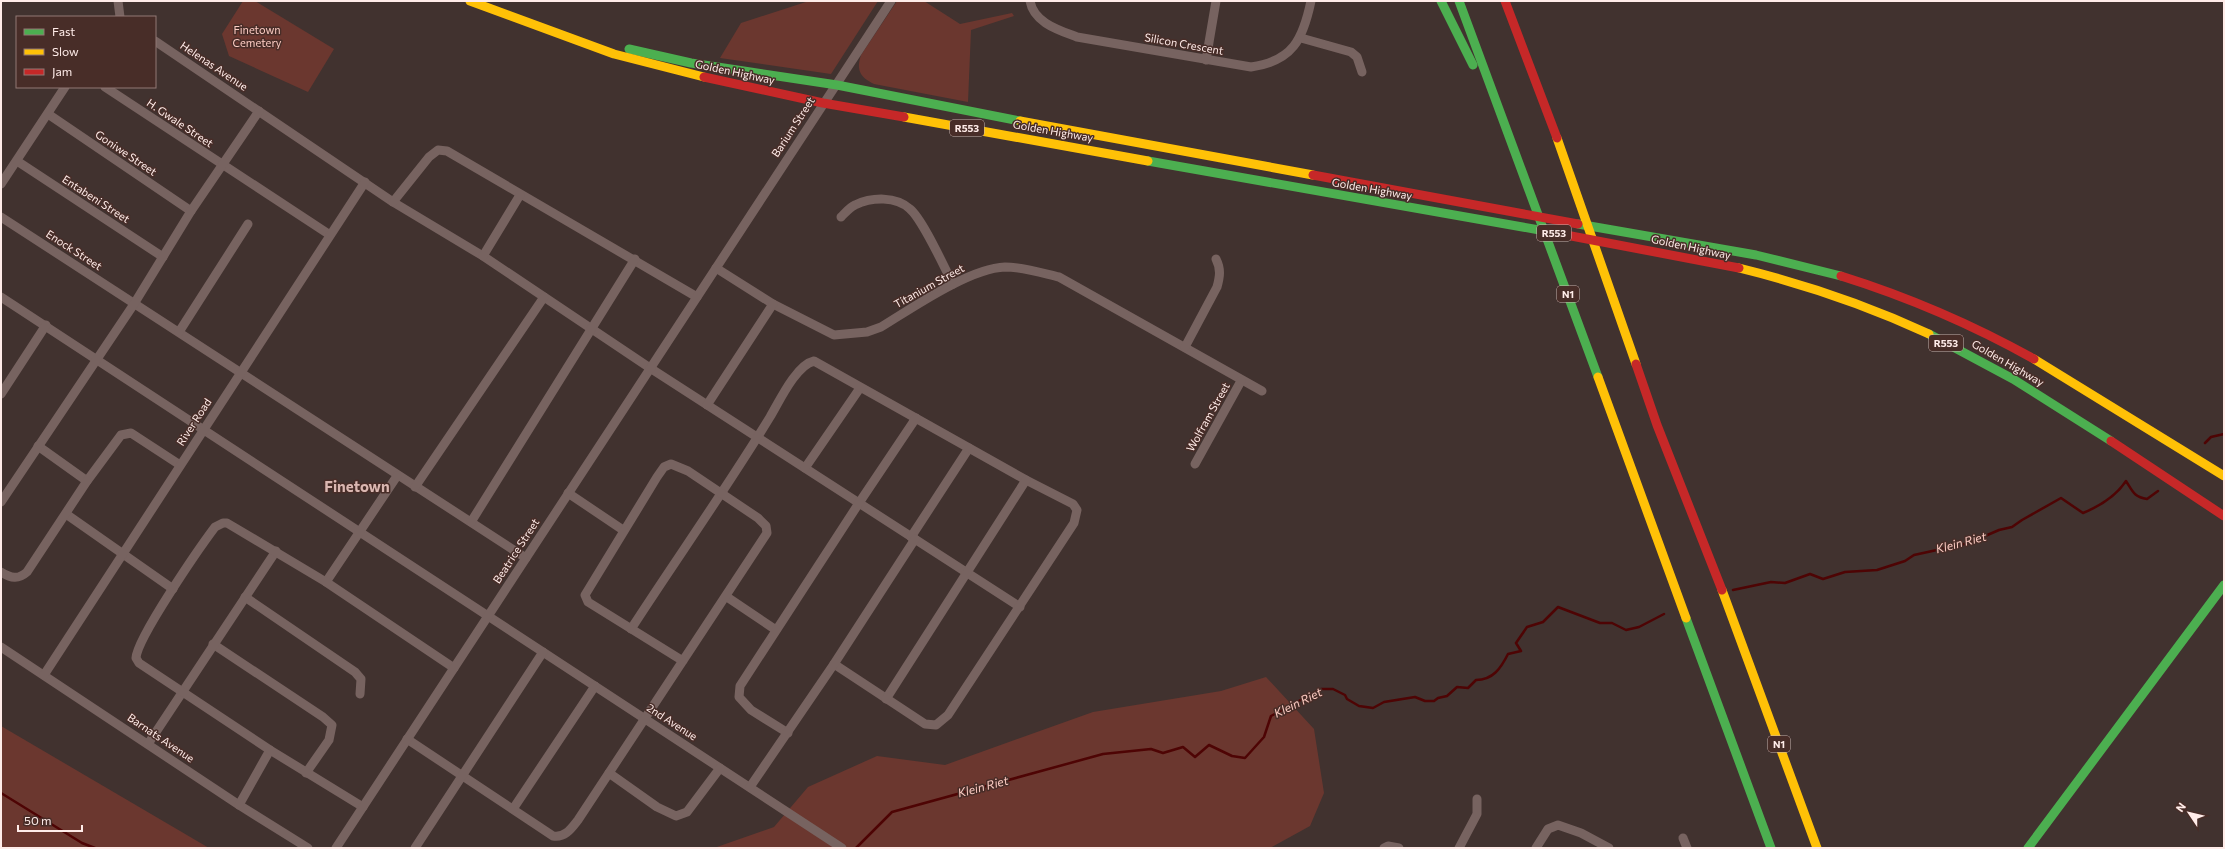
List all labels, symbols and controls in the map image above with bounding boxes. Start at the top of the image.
legend [16,16,156,88]
park label: Finetown Cemetery [233,23,282,49]
text: Fast [52,24,75,38]
street label: Silicon Crescent [1144,30,1225,57]
street label: Helenas Avenue [178,38,251,93]
text: Slow [52,44,79,58]
street label: Golden Highway [694,57,776,86]
text: Jam [52,64,72,79]
street label: Barium Street [768,94,817,159]
street label: H. Gwale Street [145,96,216,150]
street label: Golden Highway [1012,117,1095,144]
road number: R553 [950,120,984,136]
street label: Goniwe Street [93,127,160,178]
street label: Entabeni Street [60,172,133,225]
street label: Golden Highway [1331,175,1414,202]
road number: R553 [1537,225,1571,241]
street label: Enock Street [44,227,105,273]
street label: Golden Highway [1650,232,1732,261]
street label: Titanium Street [891,261,967,310]
road number: N1 [1557,286,1579,302]
road number: R553 [1929,335,1963,351]
street label: Golden Highway [1970,337,2047,389]
street label: Wolfram Street [1183,380,1232,454]
street label: River Road [174,396,214,448]
district label: Finetown [324,477,390,495]
street label: Beatrice Street [490,515,542,586]
water label: Klein Riet [1934,528,1989,556]
water label: Klein Riet [1271,684,1325,720]
street label: 2nd Avenue [645,700,700,743]
street label: Barnats Avenue [125,710,197,765]
road number: N1 [1768,736,1790,752]
water label: Klein Riet [956,772,1011,800]
north arrow [2169,793,2209,833]
text: N [2173,800,2188,814]
scale bar [18,807,82,833]
text: 50 m [24,813,52,827]

